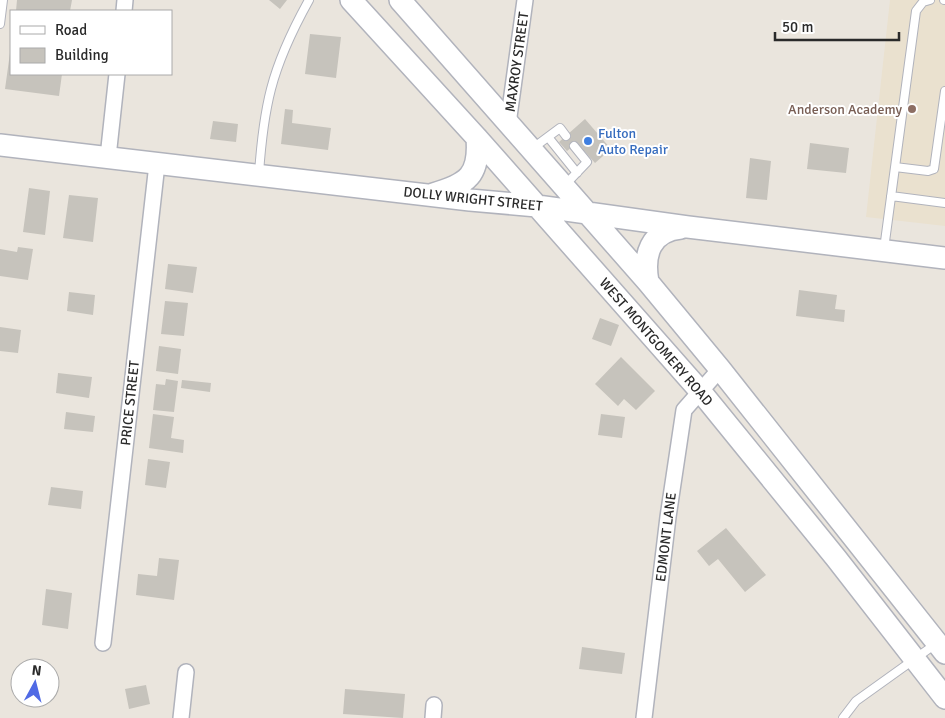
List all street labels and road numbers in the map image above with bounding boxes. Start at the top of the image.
street label: MAXROY STREET [502,11,532,113]
street label: DOLLY WRIGHT STREET [403,183,543,215]
street label: WEST MONTGOMERY ROAD [596,274,716,410]
street label: PRICE STREET [117,360,143,446]
street label: EDMONT LANE [652,491,680,583]

